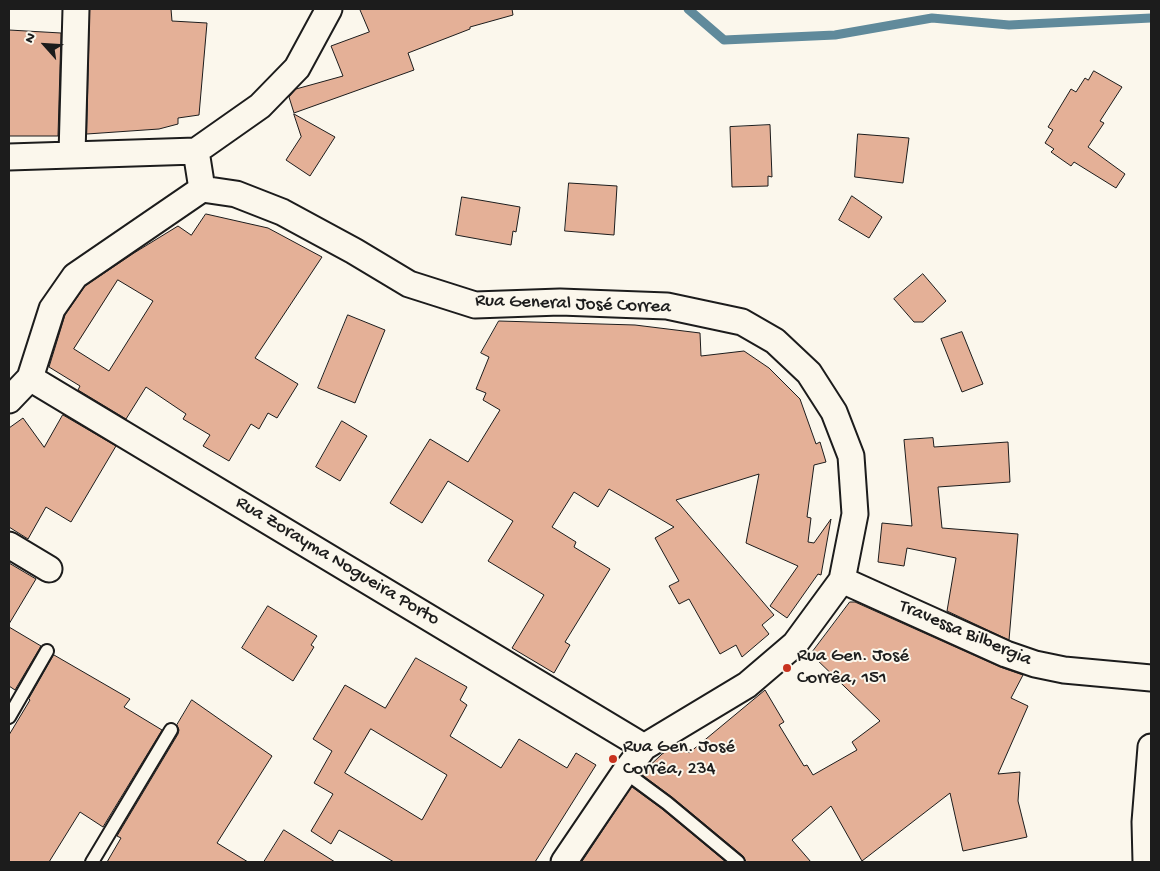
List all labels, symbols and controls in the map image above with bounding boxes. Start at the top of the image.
north arrow [20,20,70,70]
text: N [21,30,41,46]
street label: Rua General José Correa [475,290,671,320]
street label: Rua Zorayma Nogueira Porto [231,492,443,632]
street label: Travessa Bilbergia [895,596,1035,672]
place label: Rua Gen. José Corrêa, 151 [797,646,909,690]
marker: Rua Gen. José Corrêa, 151 [781,662,793,674]
place label: Rua Gen. José Corrêa, 234 [623,737,735,781]
marker: Rua Gen. José Corrêa, 234 [607,753,619,765]

